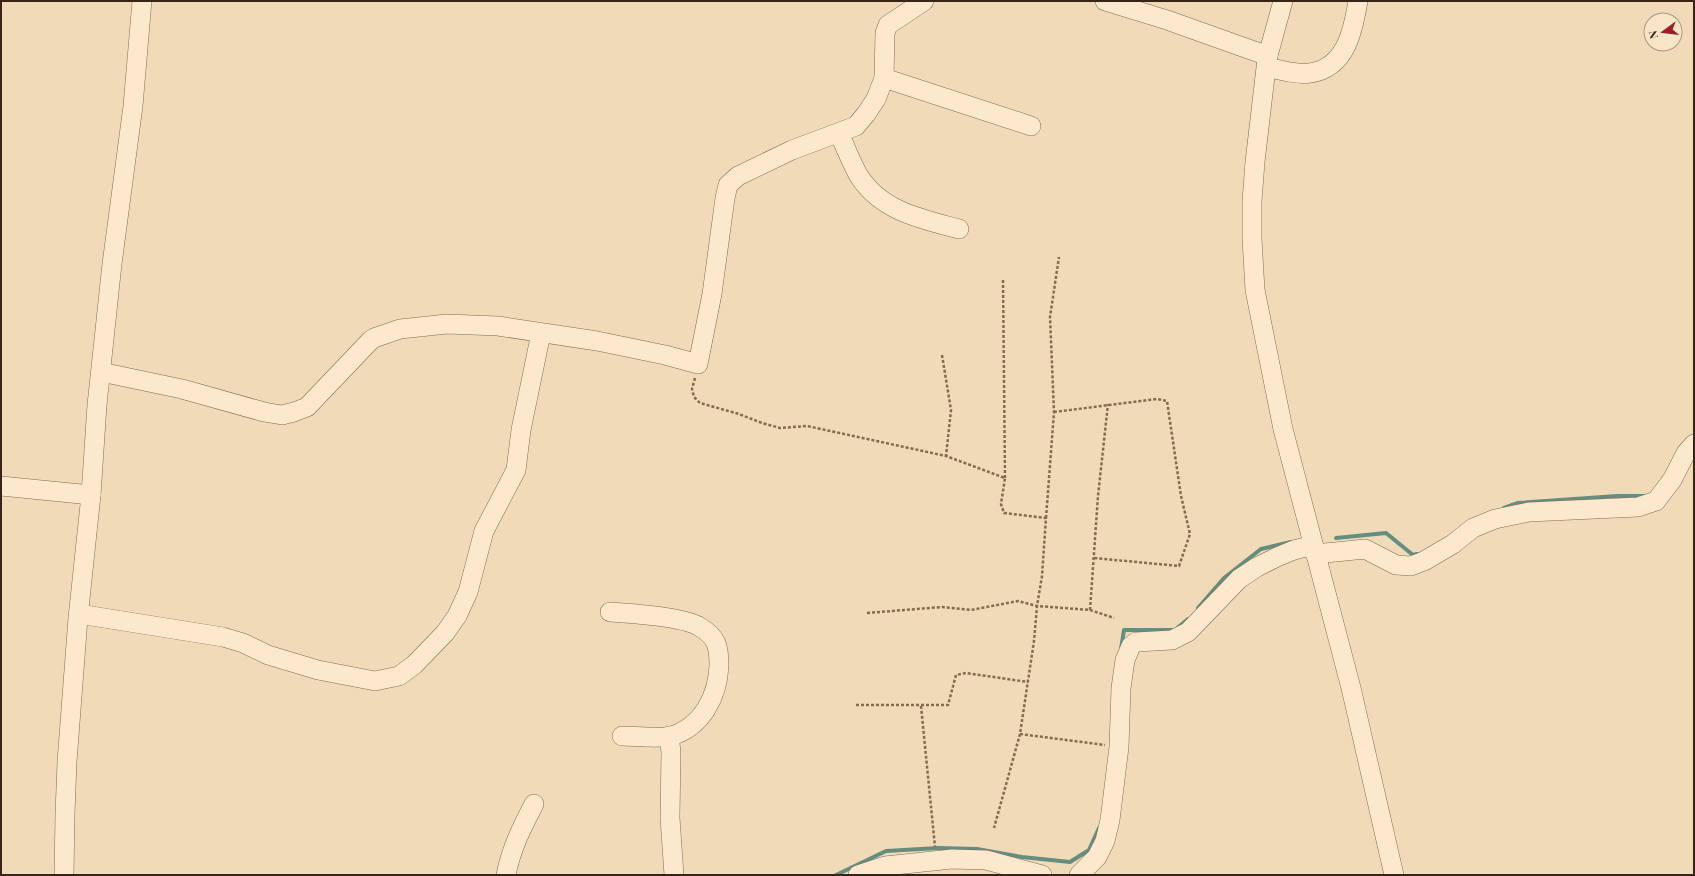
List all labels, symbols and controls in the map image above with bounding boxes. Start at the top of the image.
north arrow [1643,12,1683,52]
text: N [1645,29,1661,40]

